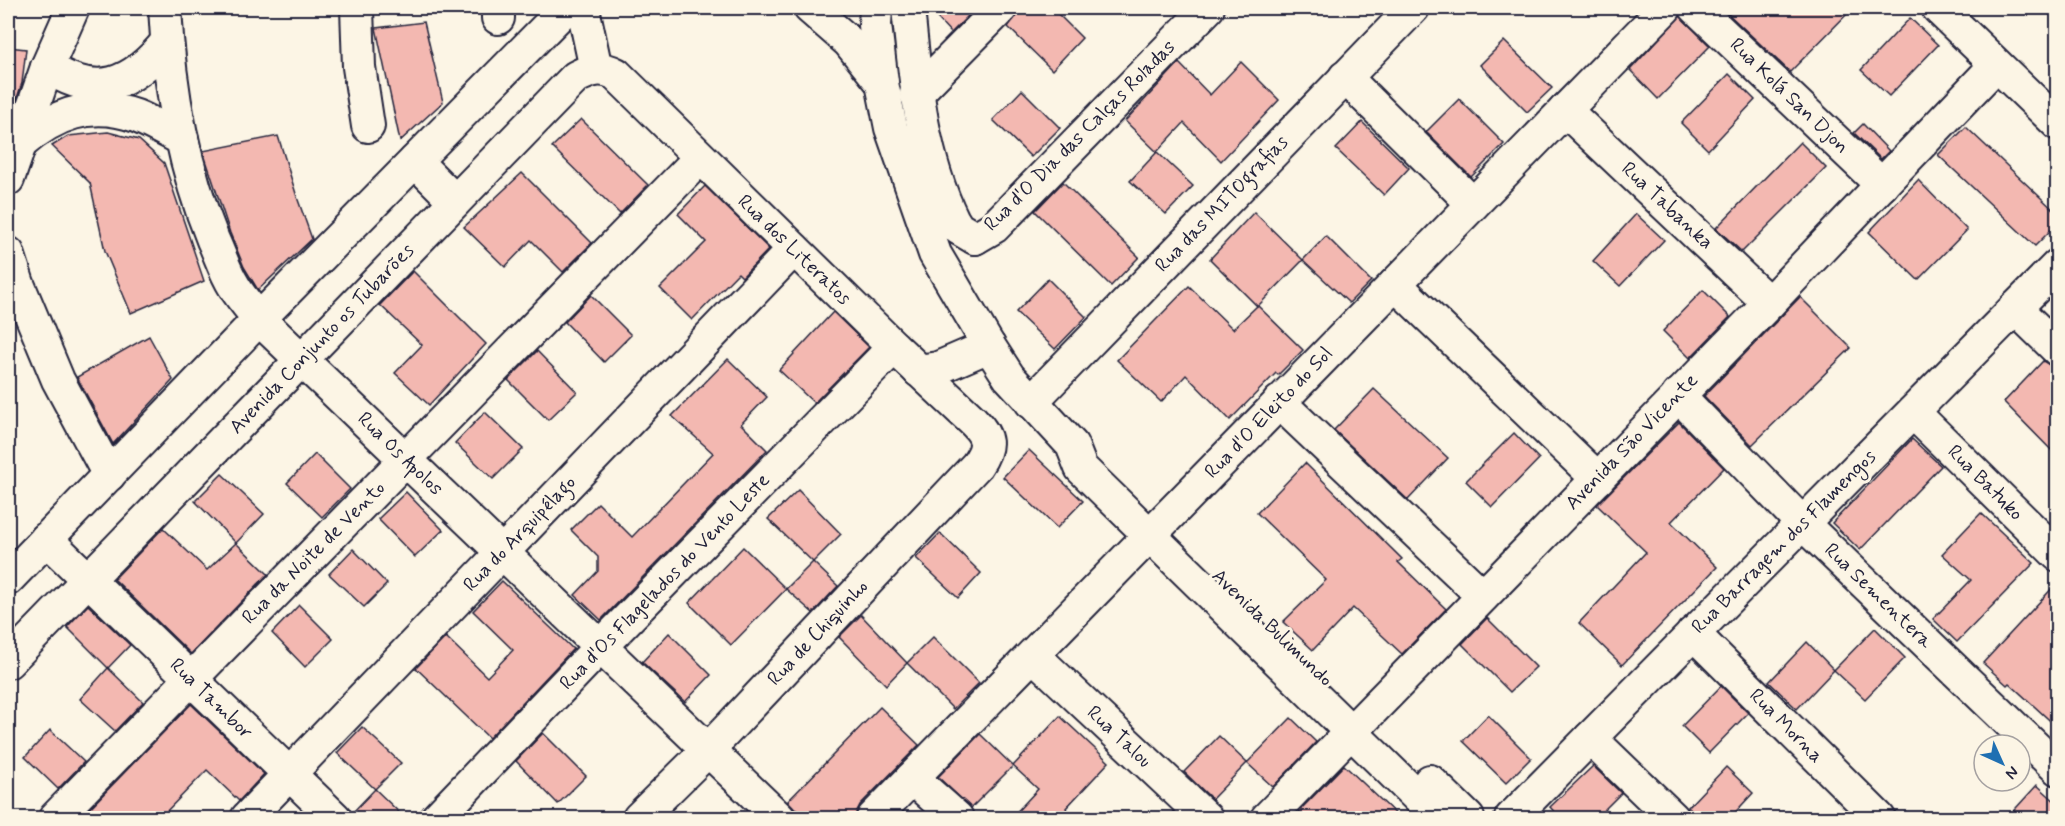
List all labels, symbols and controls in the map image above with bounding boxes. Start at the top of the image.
street label: Rua Kolá San Djon [1723,32,1855,160]
street label: Rua d'O Dia das Calças Roladas [978,34,1182,238]
street label: Rua das MITOgrafias [1149,129,1296,280]
street label: Rua Tabanka [1615,156,1719,256]
street label: Rua dos Literatos [731,189,857,311]
street label: Avenida Conjunto os Tubarões [223,237,421,440]
street label: Rua d'O Eleito do Sol [1199,341,1339,485]
street label: Avenida São Vicente [1560,368,1704,516]
street label: Rua Os Apolos [350,406,449,503]
street label: Rua Batuko [1941,439,2029,527]
street label: Rua Barragem dos Flamengos [1686,444,1883,641]
street label: Rua d'Os Flagelados do Vento Leste [554,467,776,696]
street label: Rua do Arquipélago [458,470,584,599]
street label: Rua da Noite de Vento [236,475,392,631]
street label: Rua Sementera [1818,537,1939,655]
street label: Avenida Bulimundo [1205,563,1339,693]
street label: Rua de Chiquinho [762,574,874,692]
street label: Rua Tambor [163,652,259,746]
street label: Rua Morna [1743,683,1829,769]
street label: Rua Talou [1081,700,1157,774]
north arrow [1972,733,2032,793]
text: N [2000,761,2023,784]

